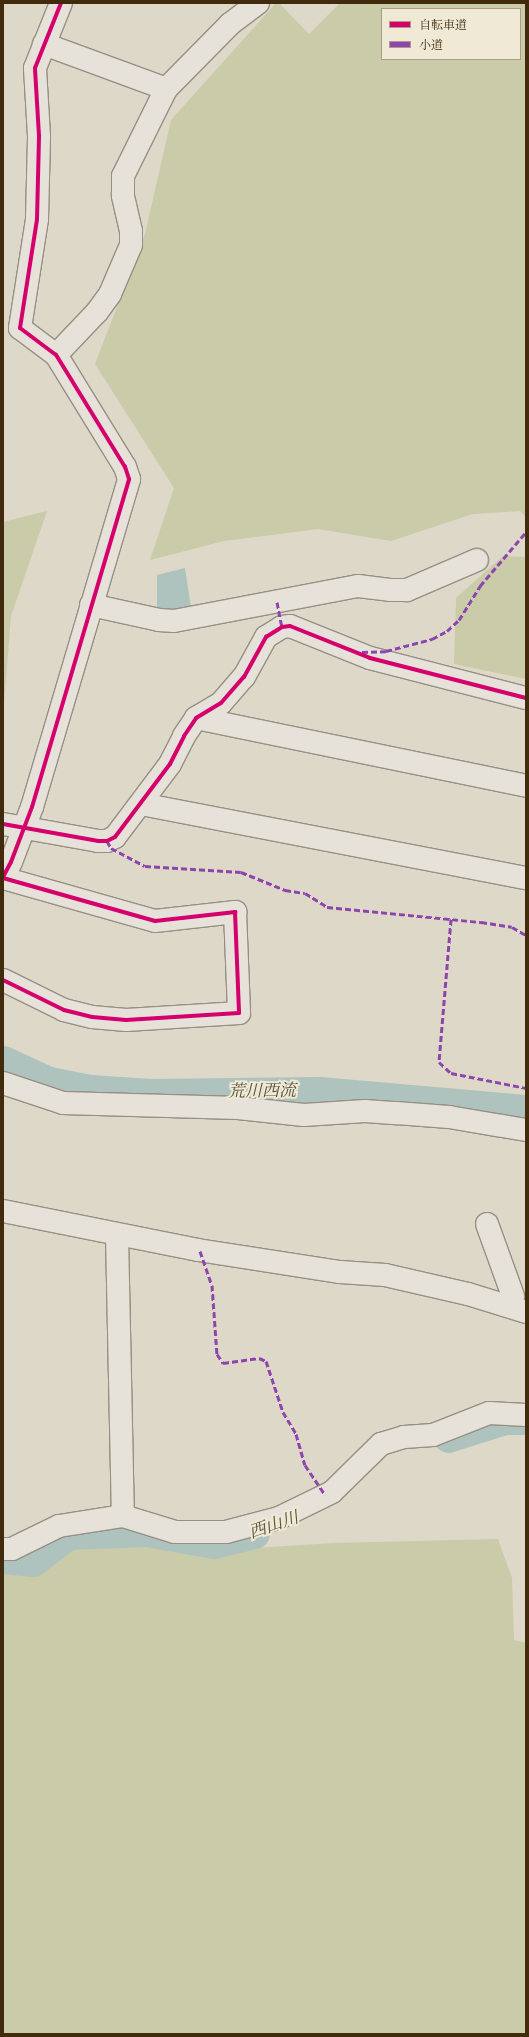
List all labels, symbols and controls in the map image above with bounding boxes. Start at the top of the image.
legend [381,8,521,60]
text: 自転車道 [419,18,467,34]
text: 小道 [419,38,443,54]
water label: 荒川西流 [228,1081,296,1103]
water label: 西山川 [247,1508,301,1544]

